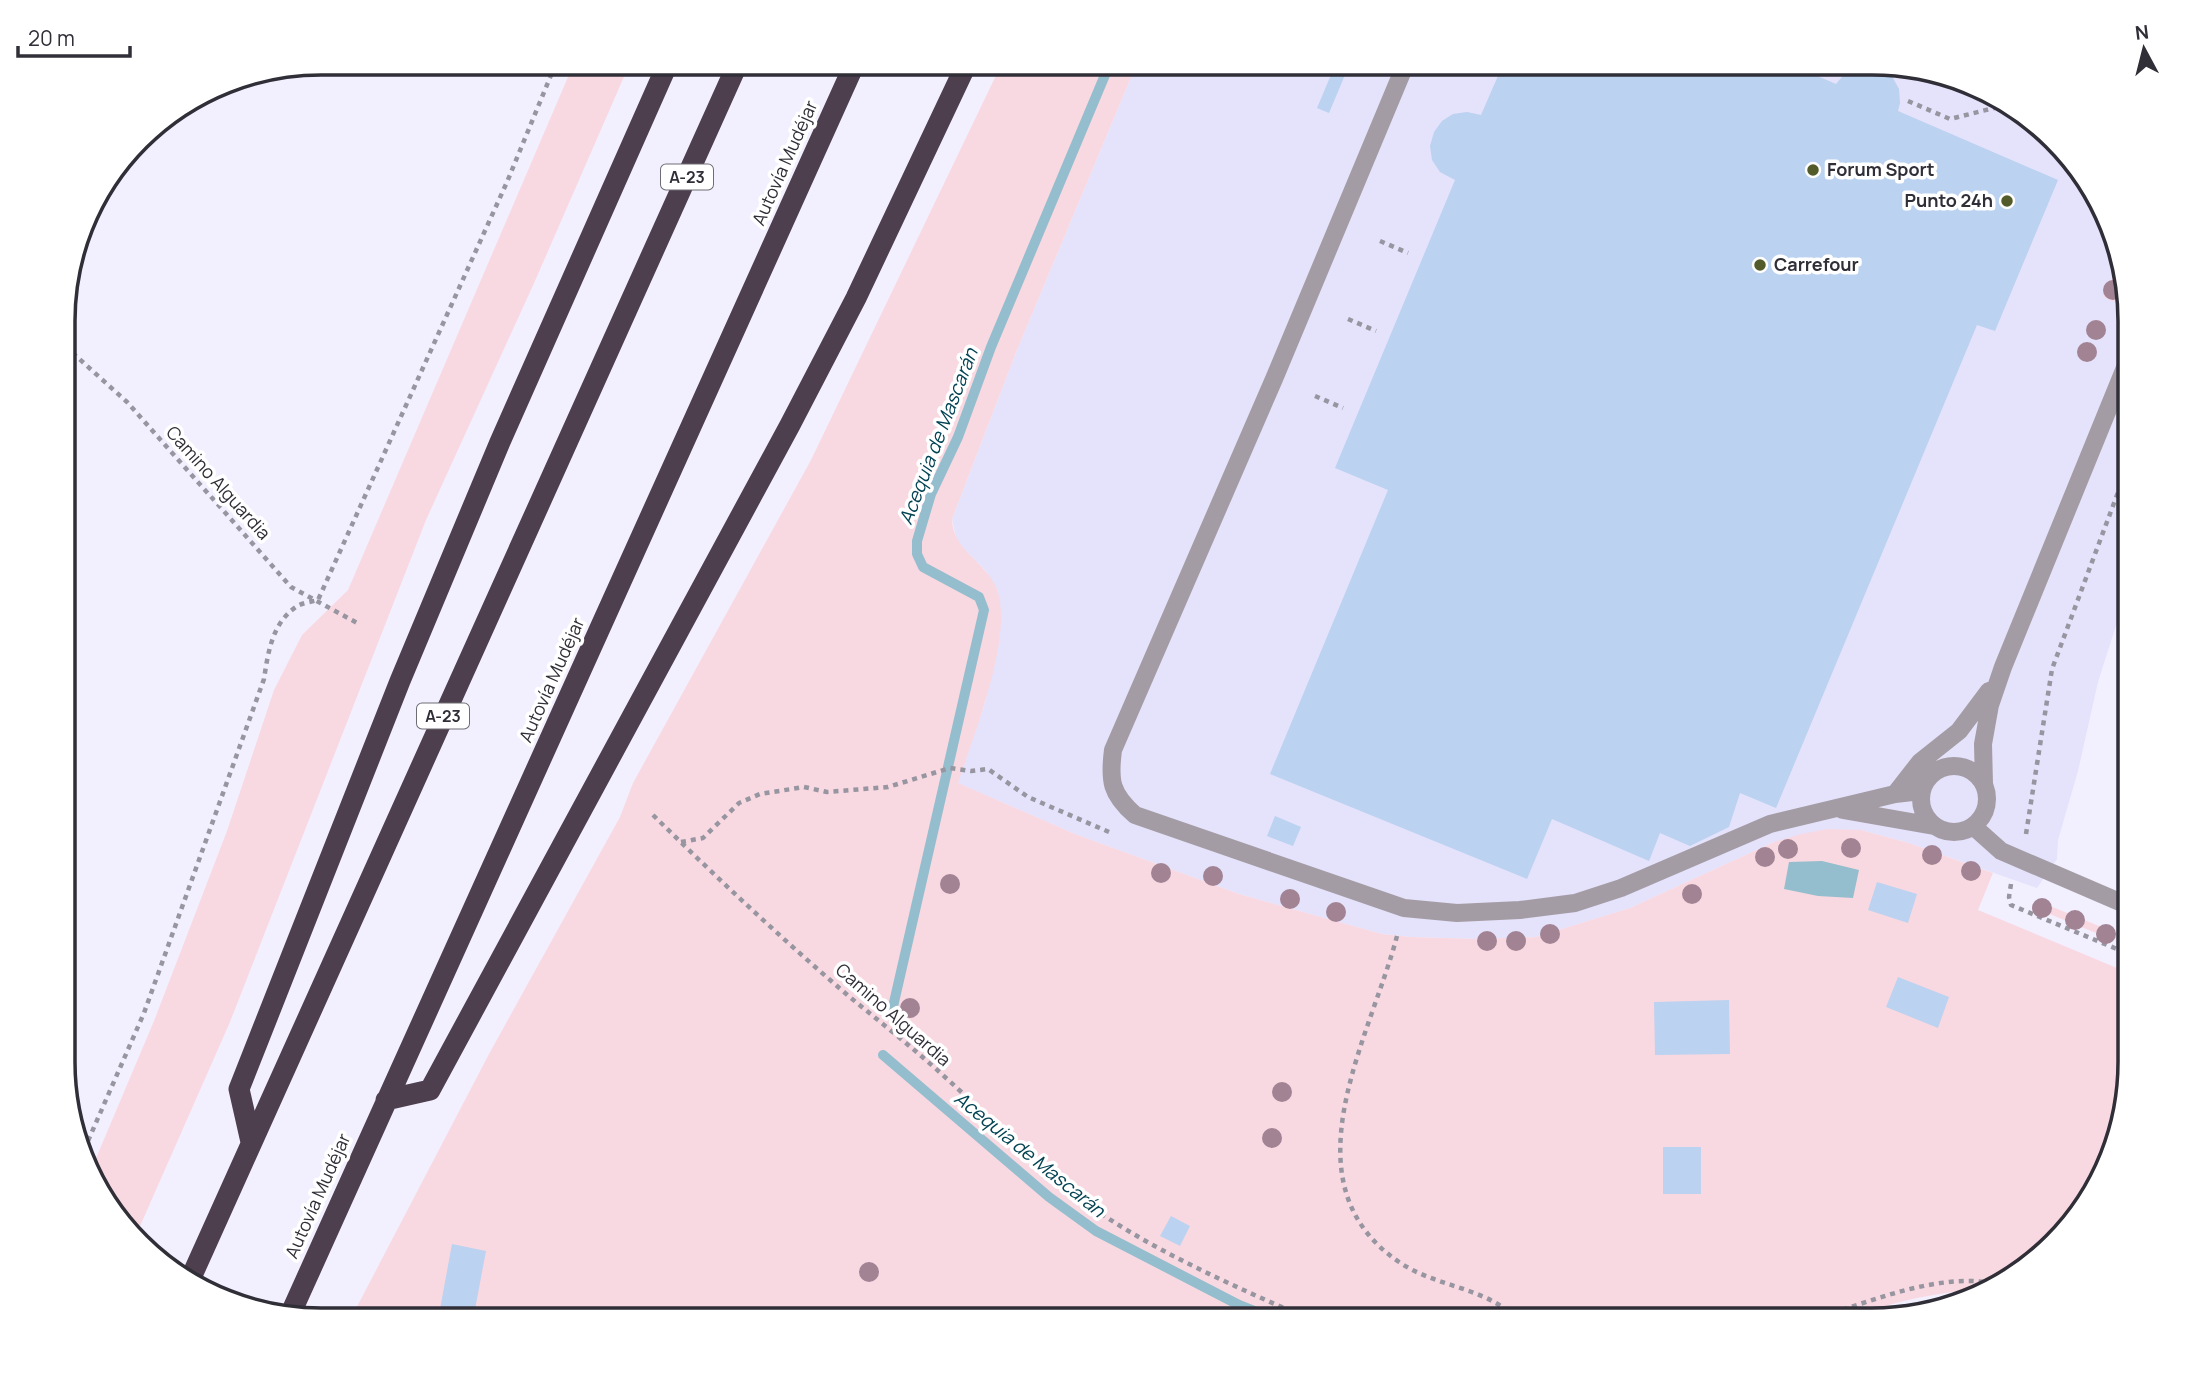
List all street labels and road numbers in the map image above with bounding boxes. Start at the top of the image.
street label: Autovía Mudéjar [746,96,823,229]
road number: A-23 [661,164,713,190]
street label: Camino Alguardia [161,420,276,544]
street label: Autovía Mudéjar [513,613,590,746]
road number: A-23 [417,704,469,729]
street label: Camino Alguardia [831,958,956,1071]
street label: Autovía Mudéjar [279,1129,356,1262]

